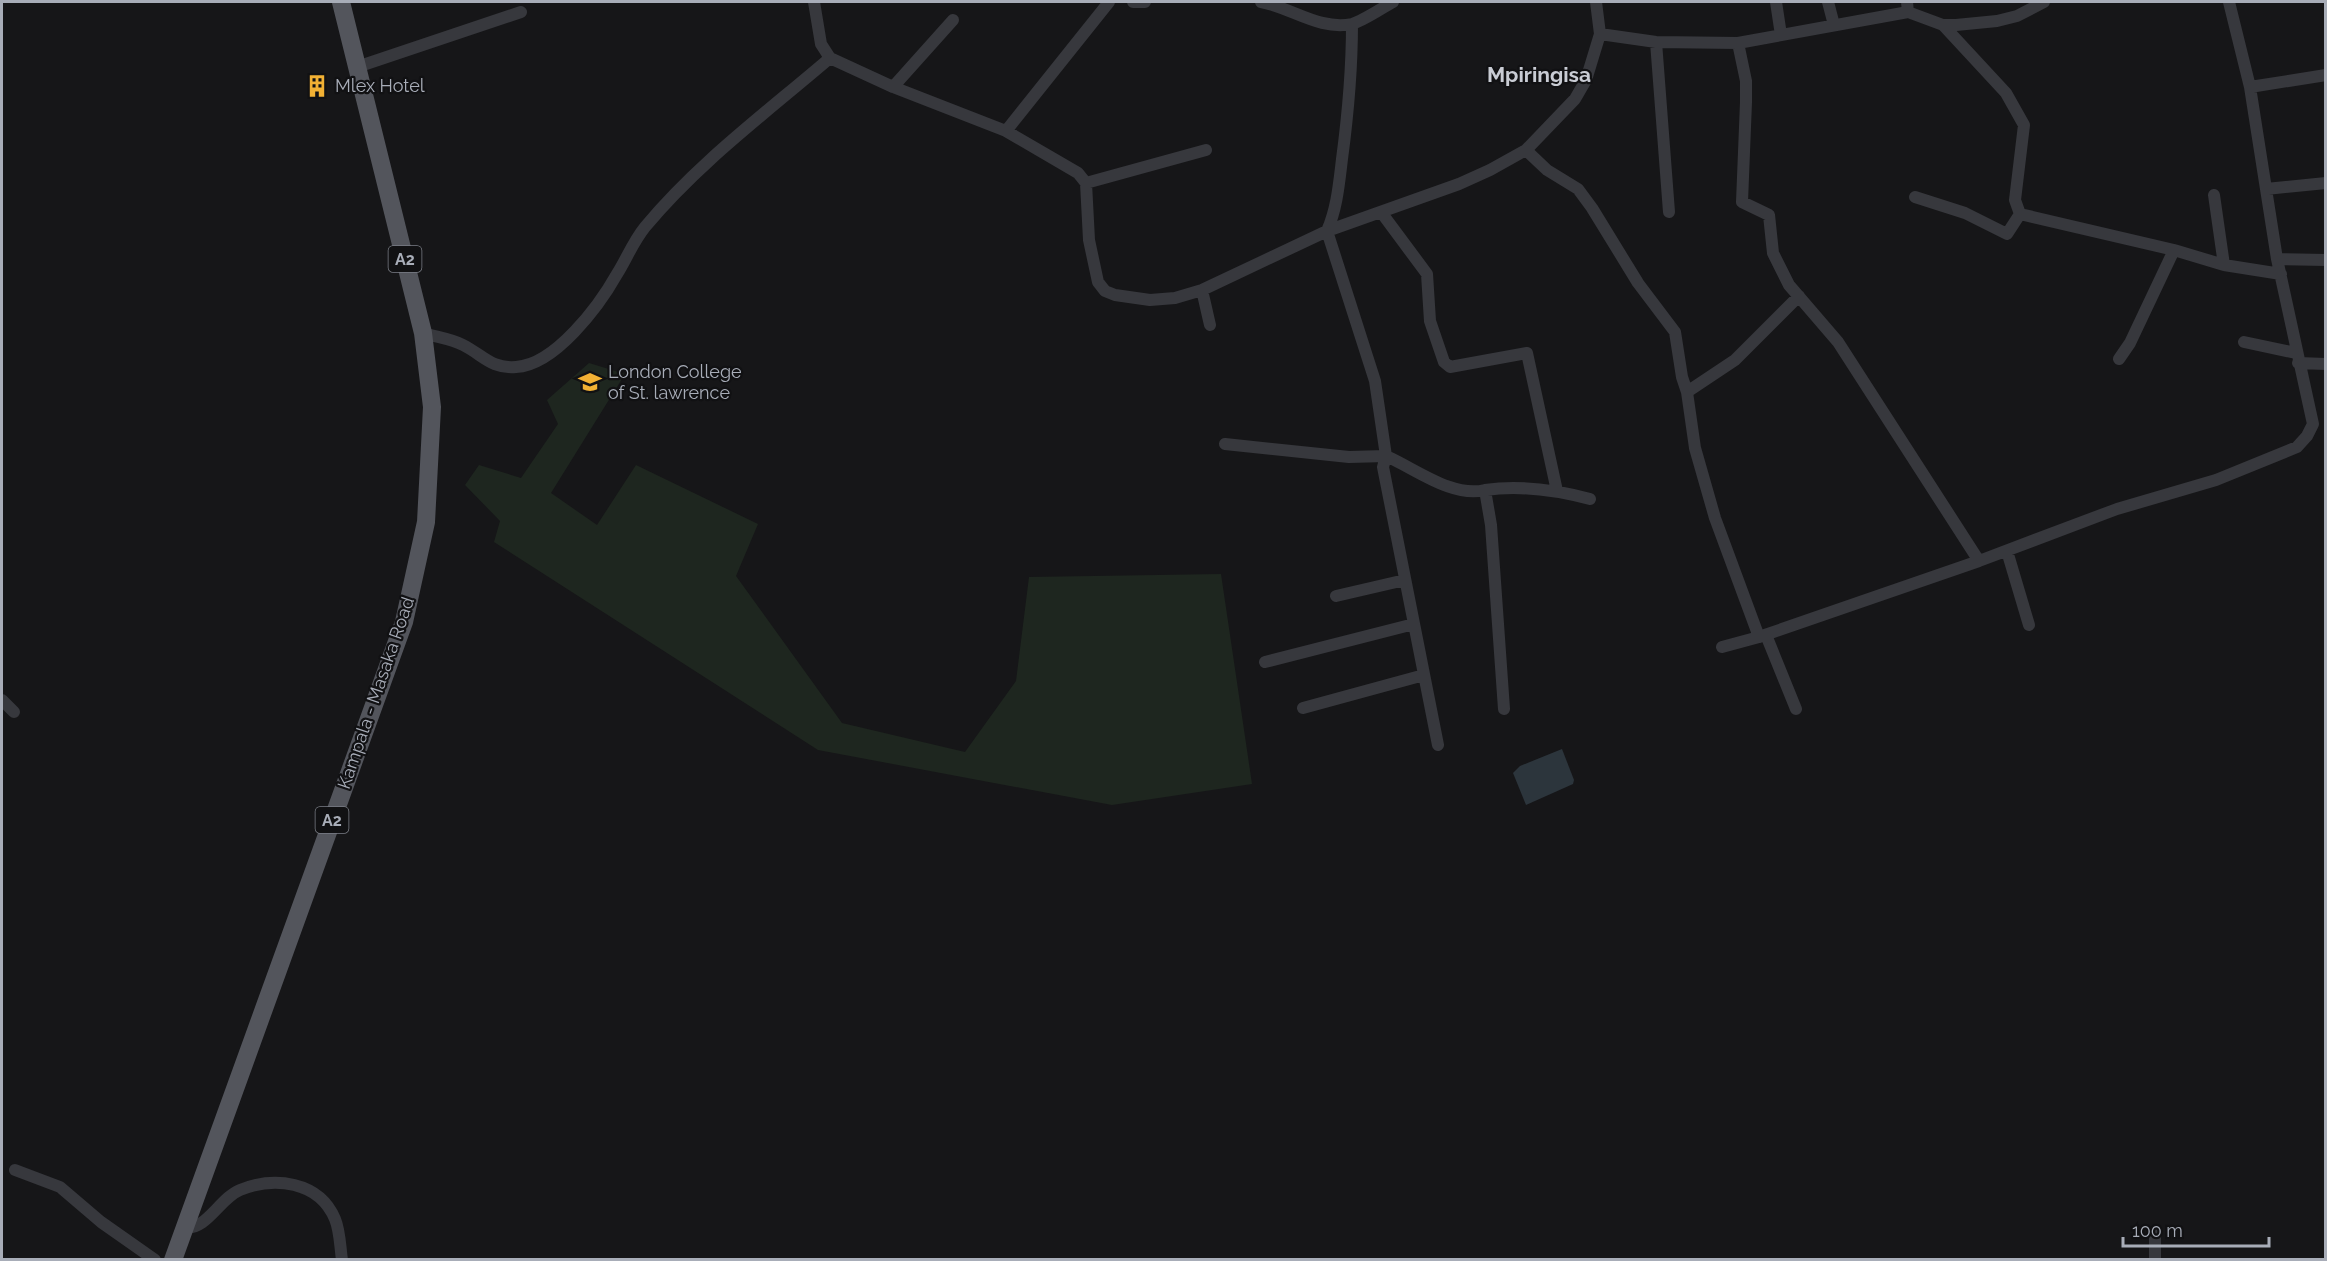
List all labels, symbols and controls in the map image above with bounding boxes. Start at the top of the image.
district label: Mpiringisa [1487,62,1591,87]
building icon: Mlex Hotel [304,73,330,99]
place label: Mlex Hotel [335,75,425,96]
road number: A2 [388,246,422,272]
place label: London College of St. lawrence [608,361,742,403]
school or university icon: London College of St. lawrence [577,369,603,395]
street label: Kampala - Masaka Road [333,594,418,791]
road number: A2 [316,807,348,833]
scale bar [2123,1210,2268,1248]
text: 100 m [2132,1220,2183,1241]

